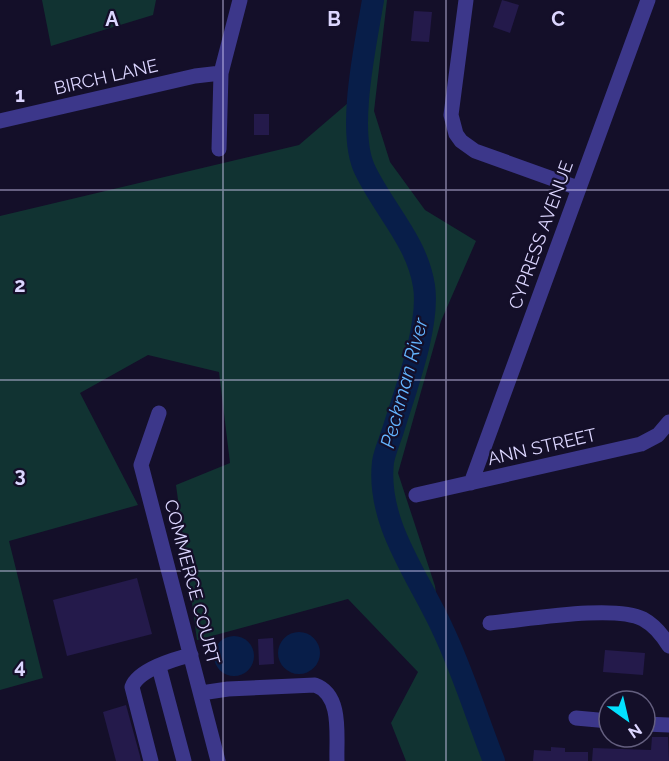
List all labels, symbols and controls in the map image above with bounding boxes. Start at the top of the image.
text: A [105,7,119,31]
text: B [327,7,341,31]
text: C [551,7,565,31]
street label: BIRCH LANE [52,54,160,99]
text: 1 [15,83,25,107]
street label: CYPRESS AVENUE [504,158,577,312]
text: 2 [14,273,26,297]
water label: Peckman River [375,314,433,451]
street label: ANN STREET [485,424,598,469]
text: 3 [14,463,26,487]
street label: COMMERCE COURT [160,497,225,667]
text: 4 [14,654,26,678]
north arrow [597,689,657,749]
text: N [625,720,645,742]

